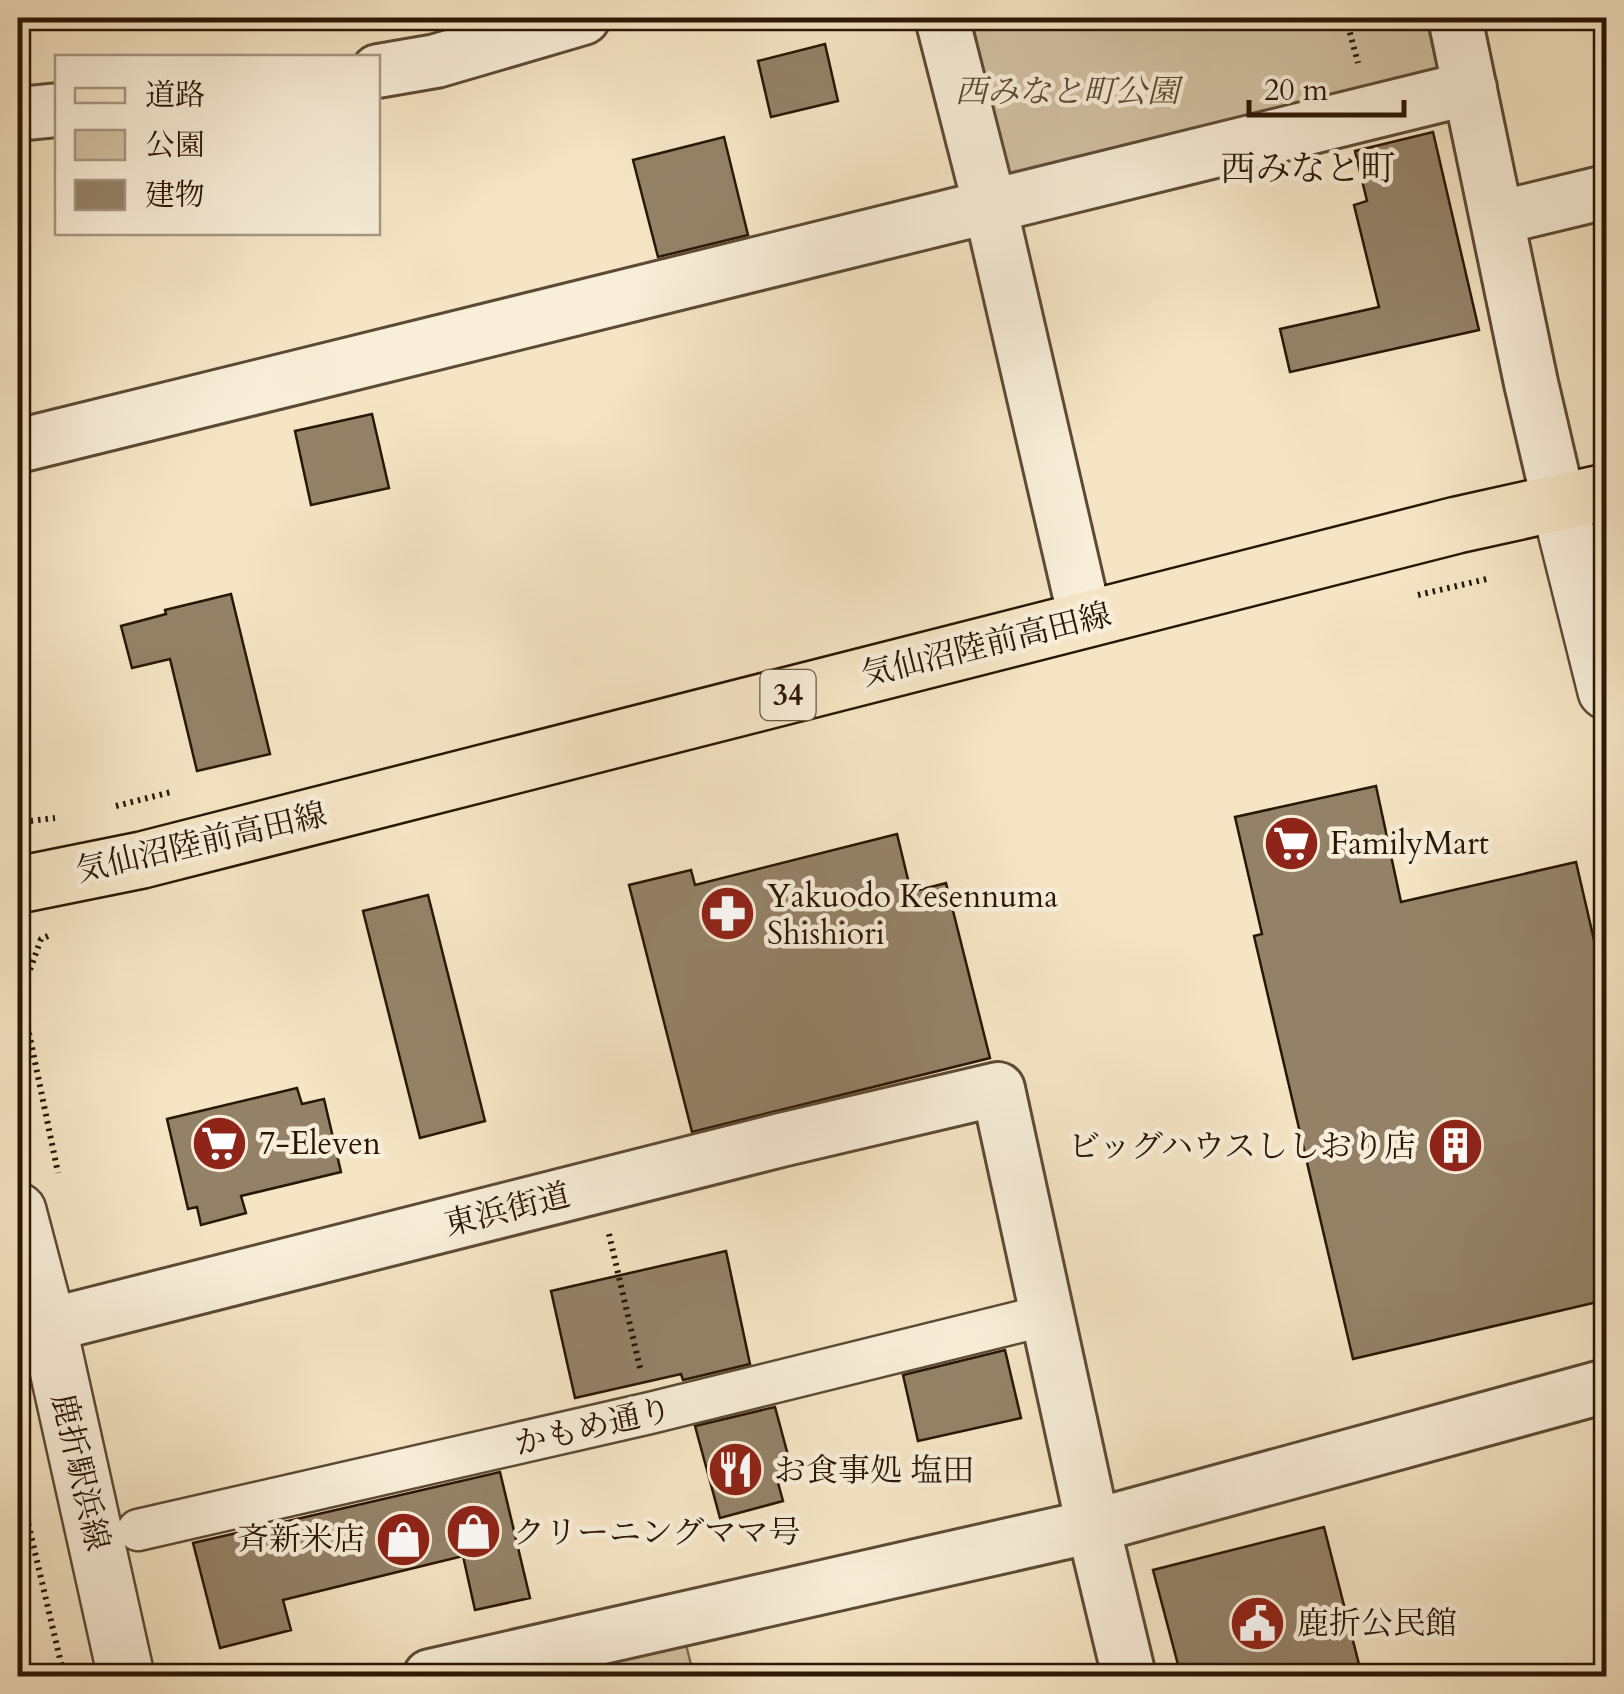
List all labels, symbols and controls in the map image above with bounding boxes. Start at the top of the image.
legend [55,55,380,235]
scale bar [1249,55,1404,117]
park label: 西みなと町公園 [955,70,1184,114]
text: 20 m [1264,70,1329,111]
text: 道路 [145,75,205,116]
text: 公園 [145,125,205,166]
district label: 西みなと町 [1220,145,1396,193]
text: 建物 [145,175,205,216]
street label: 気仙沼陸前高田線 [857,593,1116,697]
road number: 34 [760,670,816,720]
street label: 気仙沼陸前高田線 [72,793,331,893]
supermarket icon: FamilyMart [1261,813,1321,873]
place label: FamilyMart [1330,822,1489,866]
place label: Yakuodo Kesennuma Shishiori [767,875,1058,956]
pharmacy icon: Yakuodo Kesennuma Shishiori [698,884,758,944]
supermarket icon: 7-Eleven [190,1113,250,1173]
building icon: ビッグハウスししおり店 [1425,1116,1485,1176]
place label: 7-Eleven [259,1122,381,1166]
place label: ビッグハウスししおり店 [1068,1125,1416,1169]
street label: 東浜街道 [440,1173,575,1247]
street label: かもめ通り [510,1388,676,1466]
street label: 鹿折駅浜線 [41,1389,119,1555]
restaurant icon: お食事処 塩田 [705,1440,765,1500]
place label: お食事処 塩田 [774,1449,975,1493]
shop icon: クリーニングママ号 [444,1502,504,1562]
shop icon: 斉新米店 [374,1509,434,1569]
place label: クリーニングママ号 [513,1511,800,1555]
place label: 斉新米店 [237,1518,365,1562]
public building icon: 鹿折公民館 [1228,1593,1288,1653]
place label: 鹿折公民館 [1297,1602,1457,1646]

